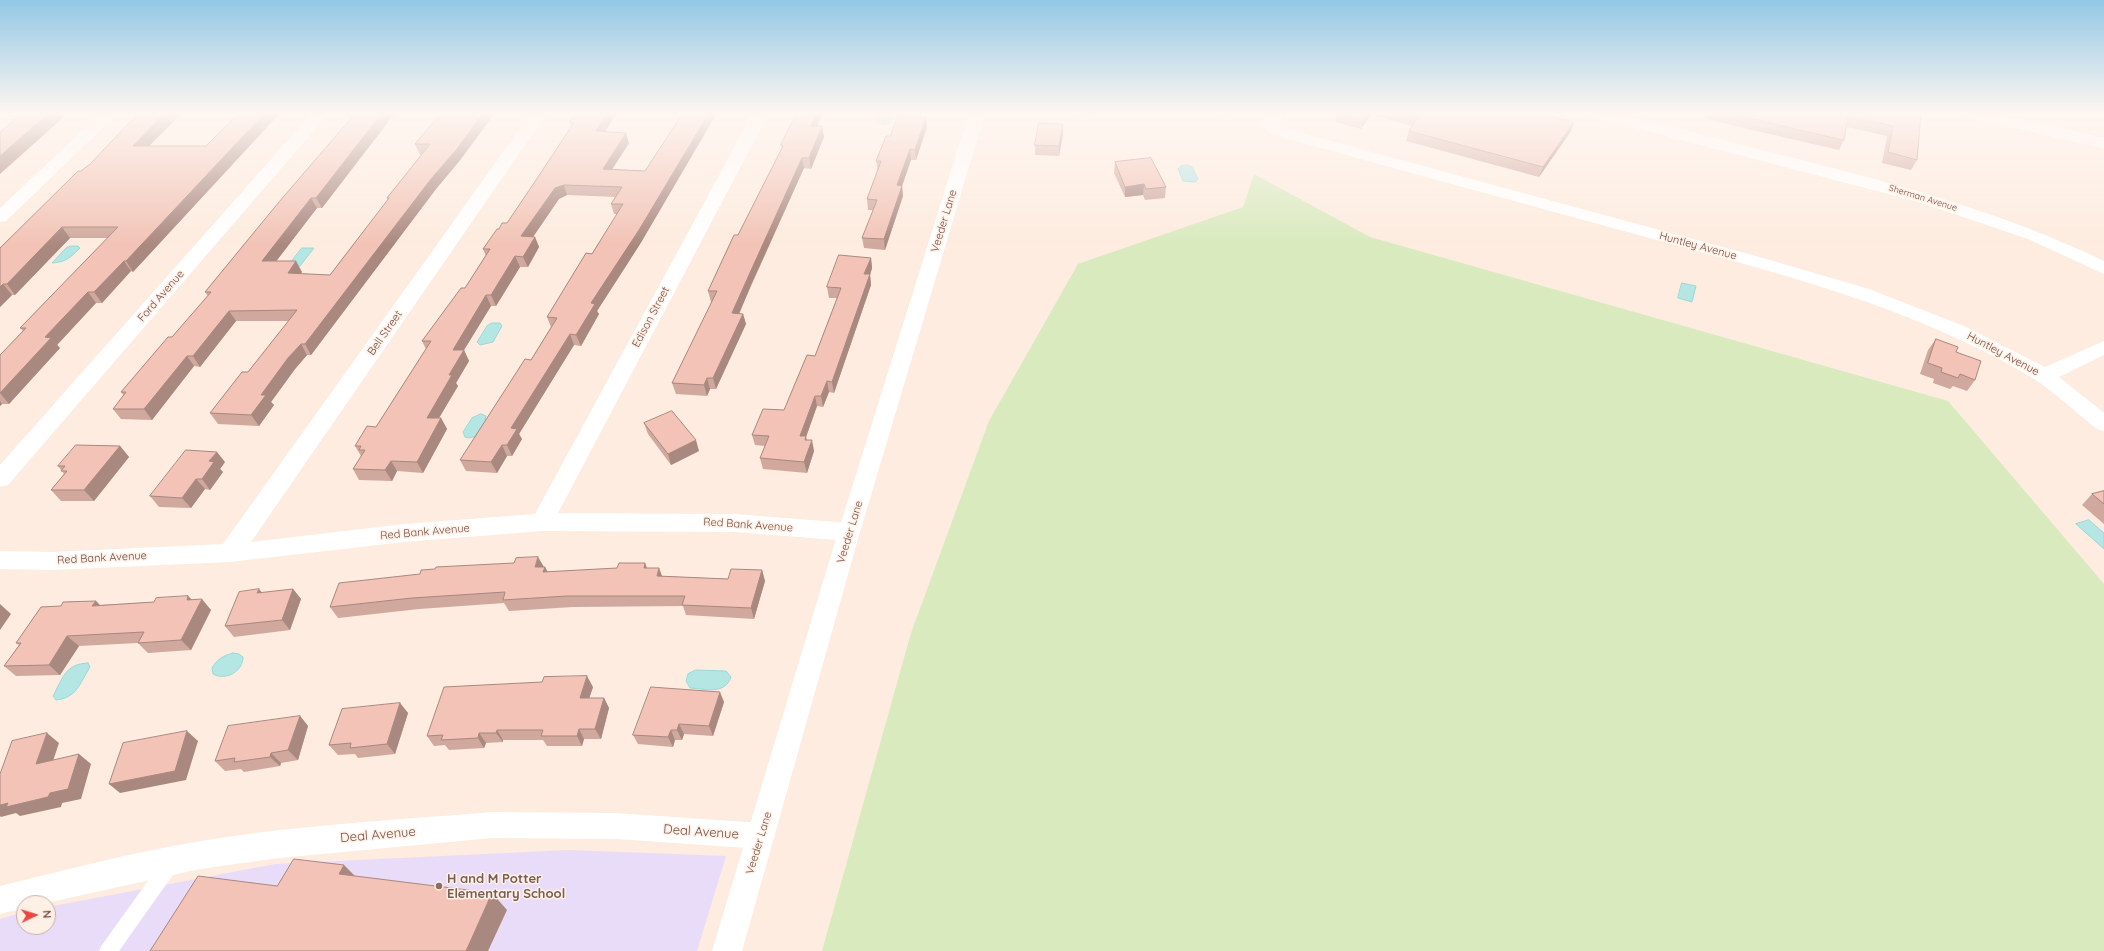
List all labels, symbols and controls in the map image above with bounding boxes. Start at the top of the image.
street label: Sherman Avenue [1888,182,1958,214]
street label: Veeder Lane [928,188,960,254]
street label: Huntley Avenue [1658,229,1738,263]
street label: Ford Avenue [135,268,187,324]
street label: Edison Street [630,285,672,349]
street label: Bell Street [365,308,405,358]
street label: Huntley Avenue [1965,329,2041,379]
street label: Veeder Lane [834,499,866,565]
street label: Red Bank Avenue [703,515,793,535]
street label: Red Bank Avenue [380,522,470,542]
street label: Red Bank Avenue [57,549,147,567]
street label: Veeder Lane [743,810,775,876]
street label: Deal Avenue [663,822,739,842]
street label: Deal Avenue [340,824,416,846]
place label: H and M Potter Elementary School [447,871,565,902]
marker: H and M Potter Elementary School [434,881,444,891]
north arrow [16,895,56,935]
text: N [40,910,54,919]

